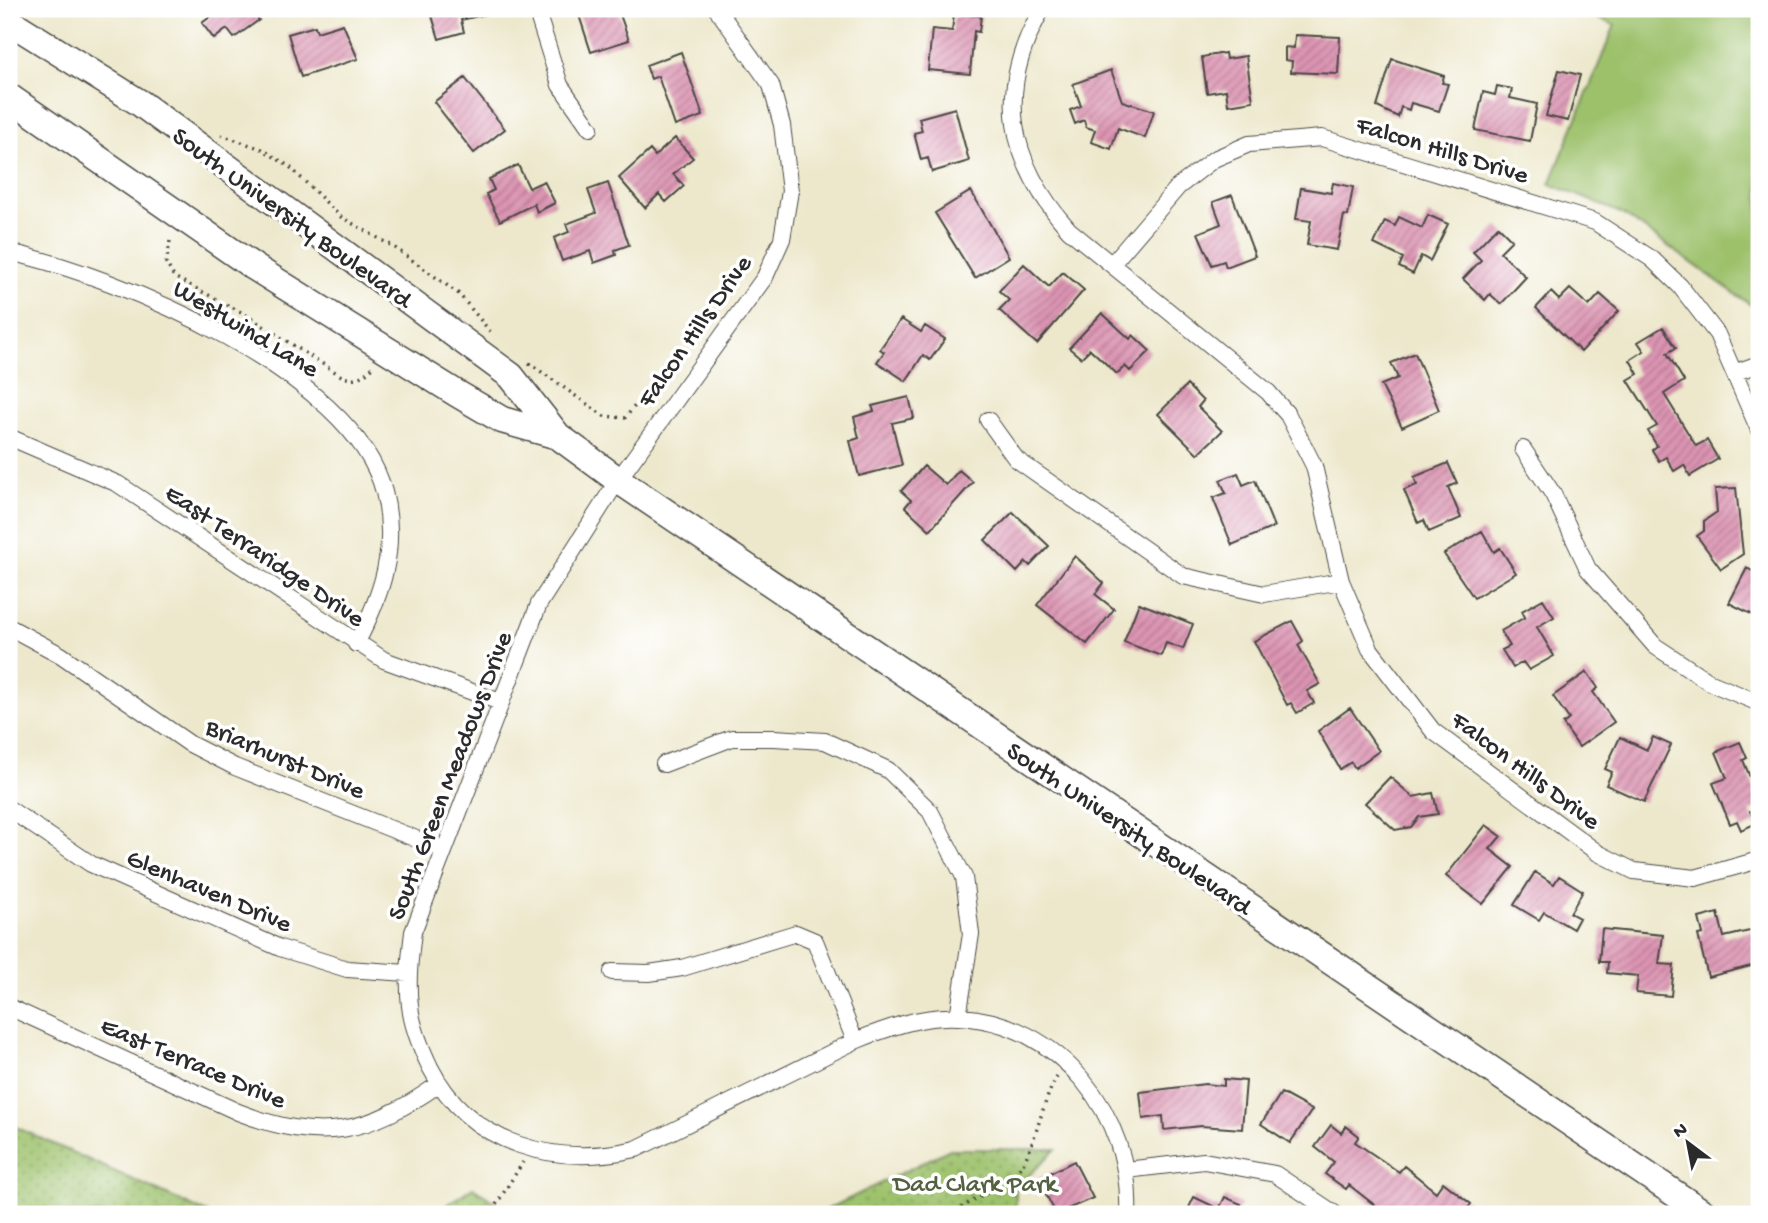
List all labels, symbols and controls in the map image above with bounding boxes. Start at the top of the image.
street label: Falcon Hills Drive [1351,111,1532,193]
street label: South University Boulevard [164,122,418,318]
street label: Falcon Hills Drive [632,250,761,415]
street label: Westwind Lane [166,275,324,387]
street label: East Terraridge Drive [158,479,370,636]
street label: South Green Meadows Drive [383,627,522,925]
street label: Falcon Hills Drive [1443,706,1605,839]
street label: Briarhurst Drive [199,713,369,809]
street label: South University Boulevard [999,737,1257,925]
street label: Glenhaven Drive [121,844,296,942]
street label: East Terrace Drive [95,1012,290,1118]
north arrow [1652,1108,1722,1178]
text: N [1669,1119,1692,1145]
park label: Dad Clark Park [891,1171,1059,1202]

